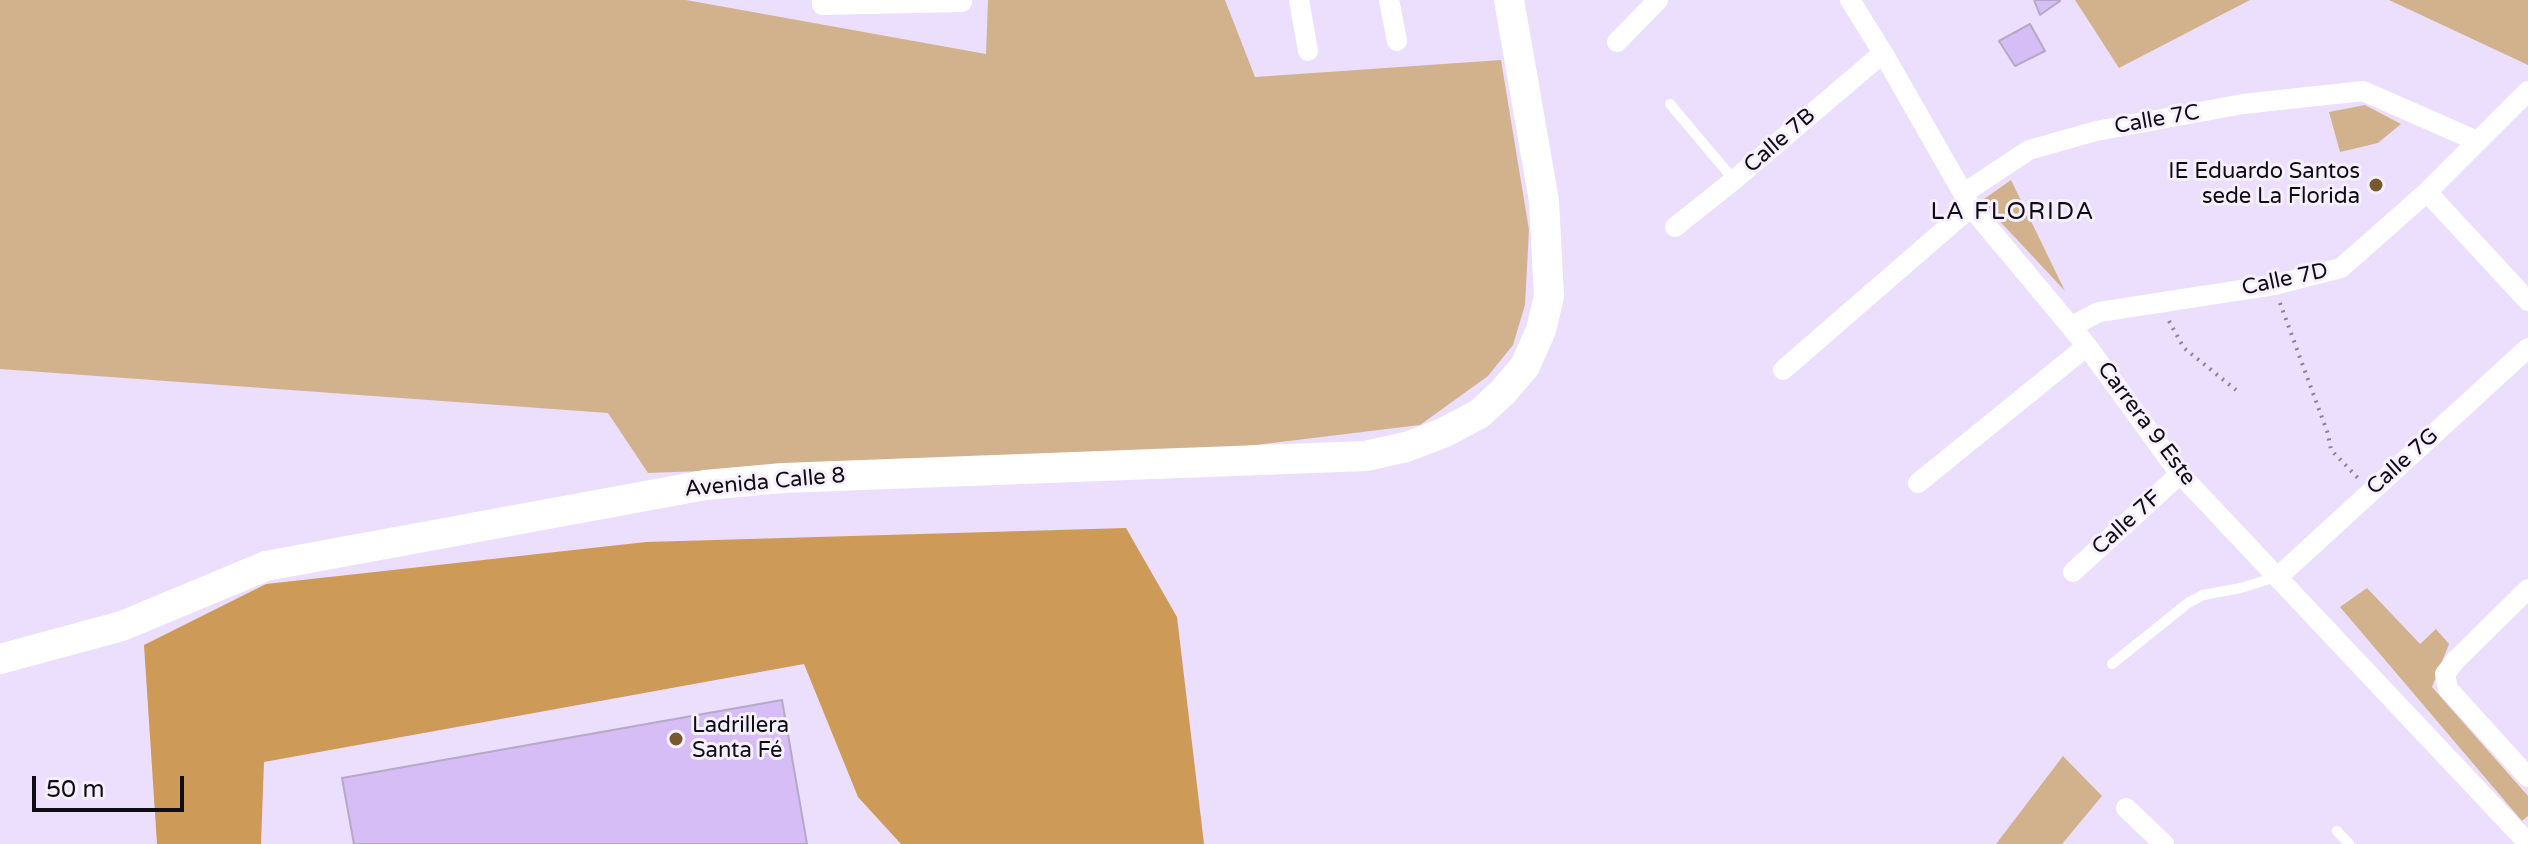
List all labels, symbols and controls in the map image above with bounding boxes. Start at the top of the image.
street label: Calle 7C [2112,100,2202,140]
street label: Calle 7B [1739,103,1821,179]
place label: IE Eduardo Santos sede La Florida [2168,159,2360,210]
marker: IE Eduardo Santos sede La Florida [2367,176,2385,194]
district label: LA FLORIDA [1931,199,2095,227]
street label: Calle 7D [2240,258,2330,302]
street label: Carrera 9 Este [2091,357,2201,491]
street label: Calle 7G [2362,423,2444,501]
street label: Avenida Calle 8 [684,463,846,503]
street label: Calle 7F [2087,485,2167,561]
place label: Ladrillera Santa Fé [692,713,789,764]
marker: Ladrillera Santa Fé [667,730,685,748]
scale bar [36,760,188,810]
text: 50 m [46,775,104,804]

